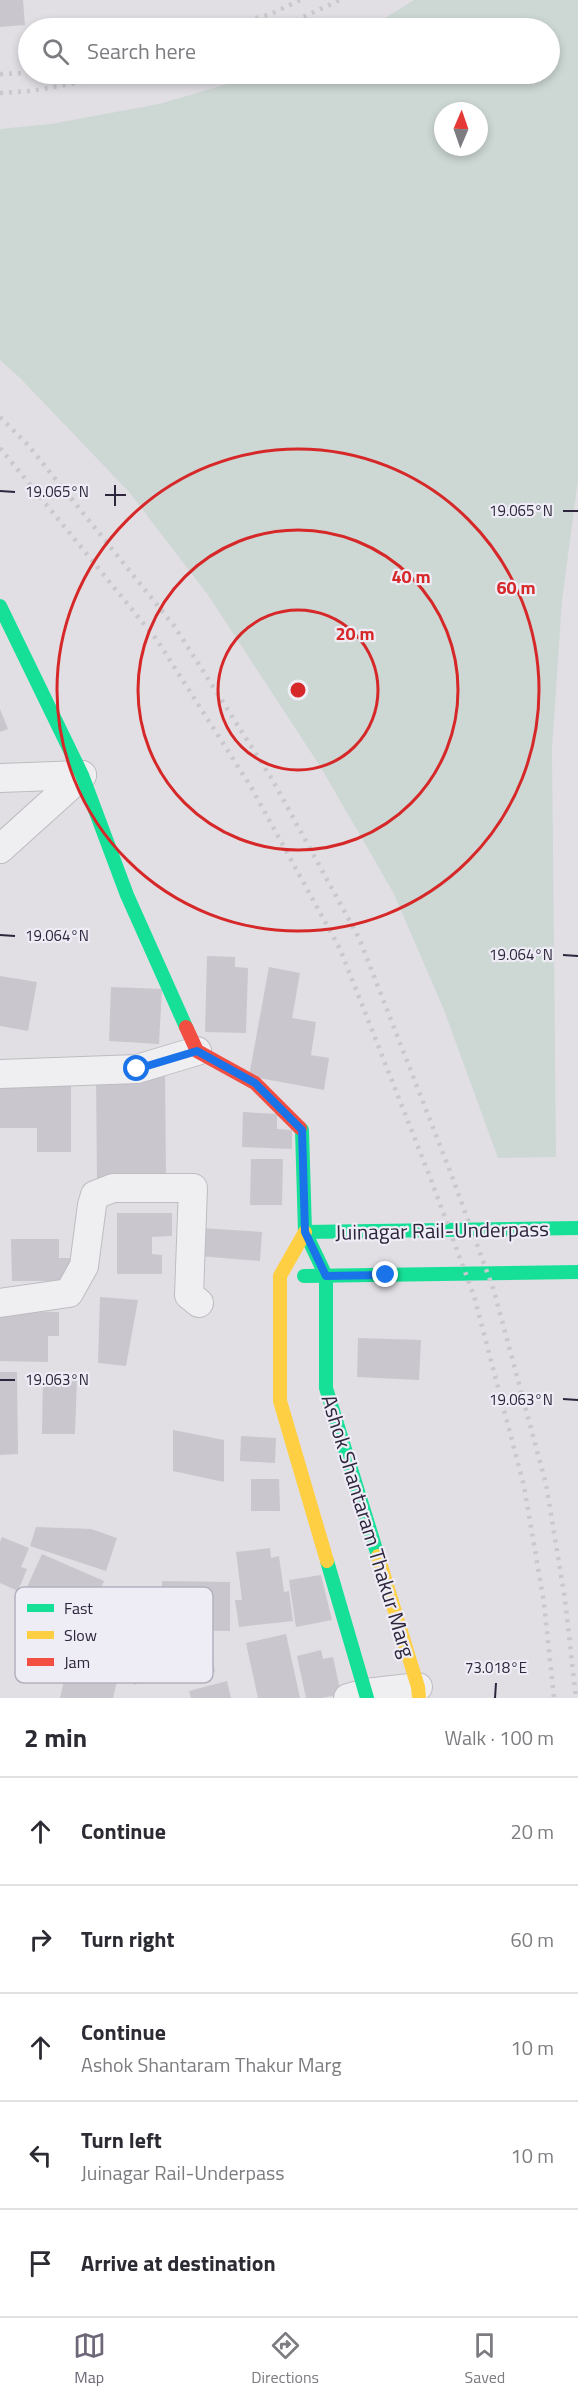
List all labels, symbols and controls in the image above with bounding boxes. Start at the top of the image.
search box [18,18,560,84]
text: Search here [87,34,196,68]
icon: search [39,35,72,68]
north arrow [434,102,488,156]
text: 19.065°N [25,480,89,503]
text: 19.065°N [489,499,553,522]
text: 40 m [391,563,431,590]
text: 60 m [496,574,536,601]
text: 20 m [335,620,375,647]
centre of rings [288,680,308,700]
text: 19.064°N [25,924,89,947]
text: 19.064°N [489,943,553,966]
route start [123,1055,149,1081]
street label: Juinagar Rail-Underpass [335,1212,549,1248]
route end [372,1261,398,1287]
text: 19.063°N [25,1368,89,1391]
text: 19.063°N [489,1388,553,1411]
street label: Ashok Shantaram Thakur Marg [314,1391,424,1662]
legend [15,1587,213,1683]
text: Fast [64,1596,93,1620]
text: Slow [64,1623,97,1647]
text: Jam [64,1650,90,1674]
text: 73.018°E [465,1656,527,1679]
text: 2 min [24,1718,87,1757]
text: Walk · 100 m [445,1722,554,1753]
text: Continue [81,1814,166,1848]
icon: ahead [24,1815,57,1848]
text: 20 m [510,1816,554,1847]
text: Turn right [81,1922,175,1956]
icon: right [24,1923,57,1956]
text: 60 m [510,1924,554,1955]
text: Continue [81,2015,166,2049]
icon: ahead [24,2031,57,2064]
text: 10 m [510,2032,554,2063]
text: Ashok Shantaram Thakur Marg [81,2049,342,2080]
text: Turn left [81,2123,162,2157]
icon: left [24,2139,57,2172]
text: 10 m [510,2140,554,2171]
text: Juinagar Rail-Underpass [81,2157,285,2188]
text: Arrive at destination [81,2246,276,2280]
icon: arrive [24,2247,57,2280]
tab: Map [73,2329,106,2389]
tab: Directions [251,2329,319,2389]
tab: Saved [465,2329,505,2389]

